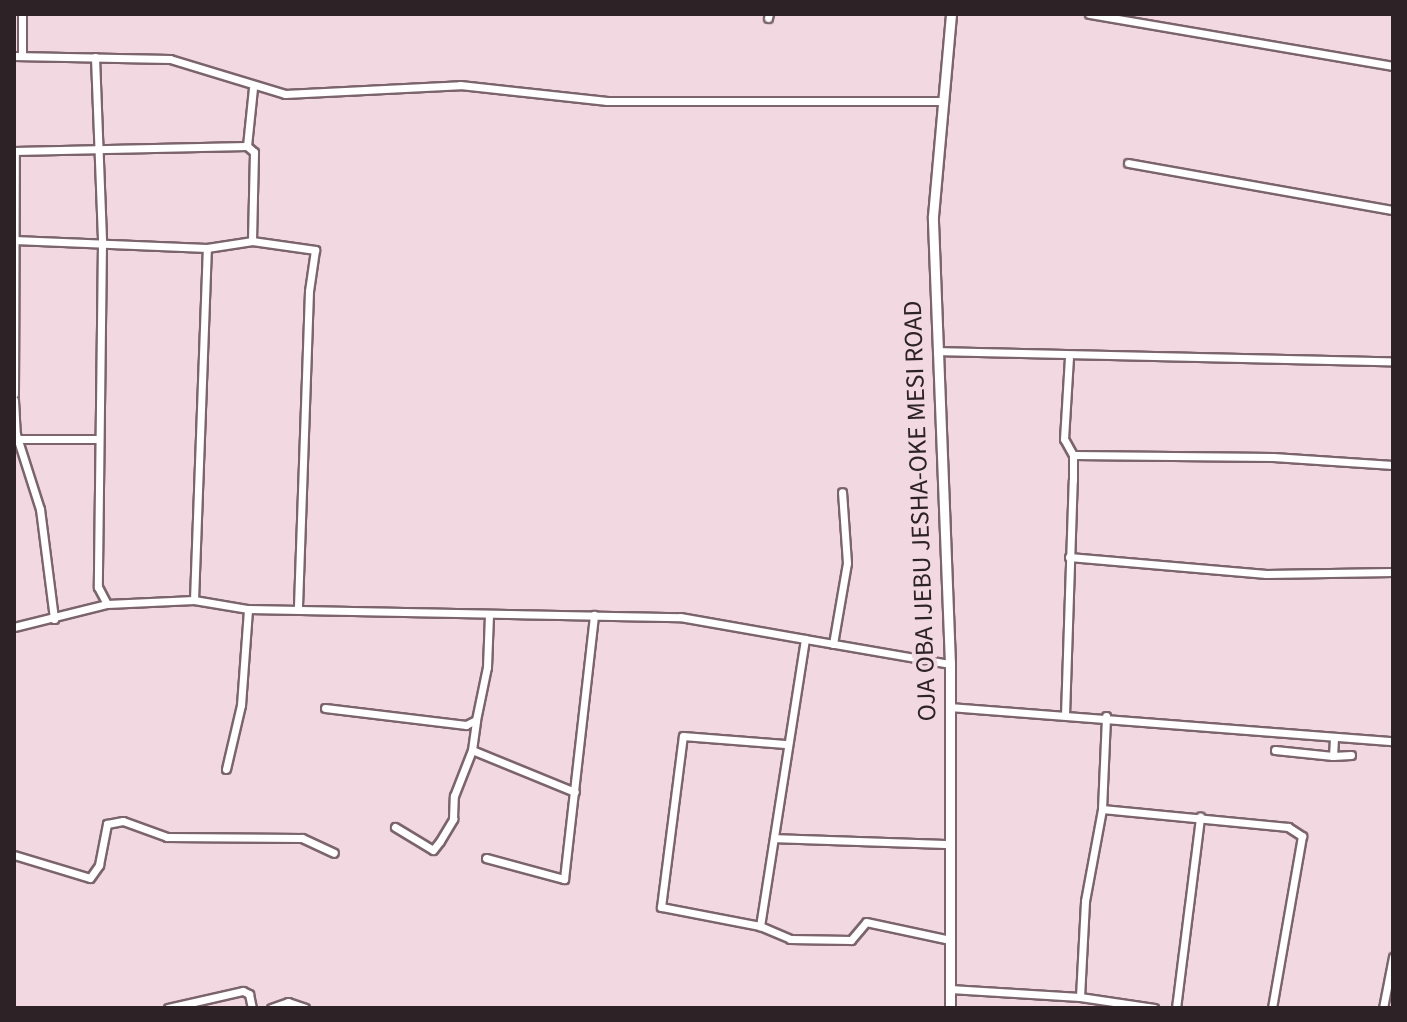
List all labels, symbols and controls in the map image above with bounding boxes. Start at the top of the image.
street label: OJA OBA IJEBU JESHA-OKE MESI ROAD [897,300,943,722]

